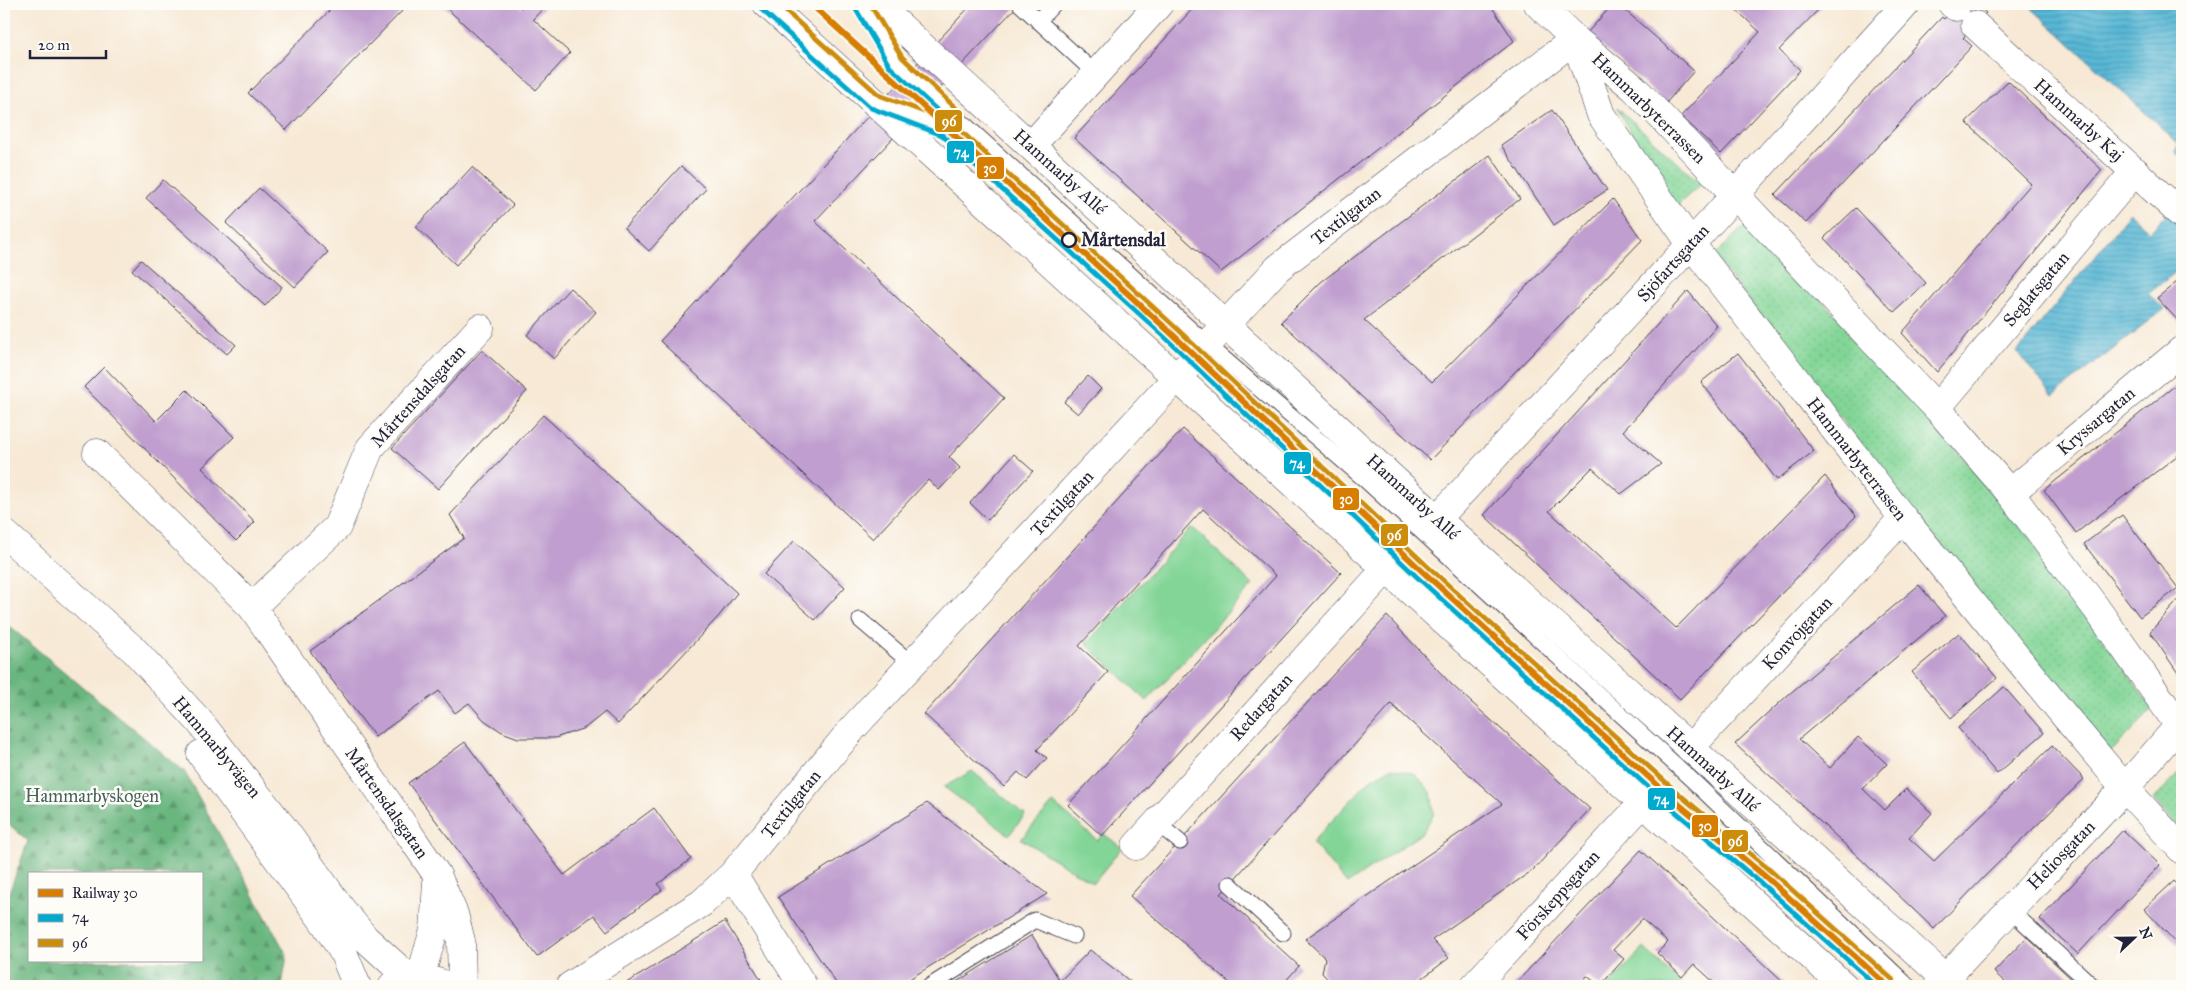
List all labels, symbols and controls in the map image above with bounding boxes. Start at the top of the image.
scale bar [30,28,106,60]
text: 20 m [38,36,70,54]
street label: Hammarbyterrassen [1587,48,1711,168]
street label: Hammarby Kaj [2030,74,2128,166]
line badge: 96 [934,109,963,133]
text: 96 [942,113,957,131]
street label: Hammarby Allé [1009,124,1112,220]
line badge: 74 [946,140,975,164]
text: 74 [954,144,970,162]
line badge: 30 [976,156,1005,180]
text: 30 [983,160,997,178]
street label: Textilgatan [1307,182,1386,251]
street label: Sjöfartsgatan [1632,219,1715,307]
place label: Mårtensdal [1081,229,1167,251]
marker: Mårtensdal [1061,232,1077,248]
street label: Seglatsgatan [1998,247,2075,332]
street label: Mårtensdalsgatan [366,340,471,453]
street label: Kryssargatan [2052,382,2140,461]
street label: Hammarbyterrassen [1802,393,1912,525]
street label: Hammarby Allé [1362,449,1465,545]
line badge: 74 [1283,451,1312,475]
text: 74 [1290,455,1306,473]
street label: Textilgatan [1026,465,1099,541]
line badge: 30 [1332,487,1360,511]
text: 30 [1339,491,1353,509]
line badge: 96 [1380,523,1409,547]
text: 96 [1387,527,1402,545]
street label: Konvojgatan [1757,591,1838,675]
street label: Redargatan [1225,669,1298,746]
street label: Hammarbyvägen [167,691,266,803]
street label: Hammarby Allé [1662,721,1765,817]
street label: Mårtensdalsgatan [340,743,434,864]
street label: Textilgatan [757,765,826,844]
park label: Hammarbyskogen [25,785,159,808]
line badge: 74 [1647,787,1676,811]
text: 74 [1654,791,1670,809]
line badge: 30 [1691,814,1719,838]
street label: Heliosgatan [2022,815,2100,895]
text: 30 [1698,818,1712,836]
line badge: 96 [1721,829,1749,853]
text: 96 [1728,833,1743,851]
street label: Förskeppsgatan [1512,845,1605,945]
legend [28,872,202,962]
text: Railway 30 [72,884,138,902]
text: 74 [72,908,89,926]
north arrow [2108,912,2158,962]
text: N [2135,925,2156,942]
text: 96 [72,934,89,952]

